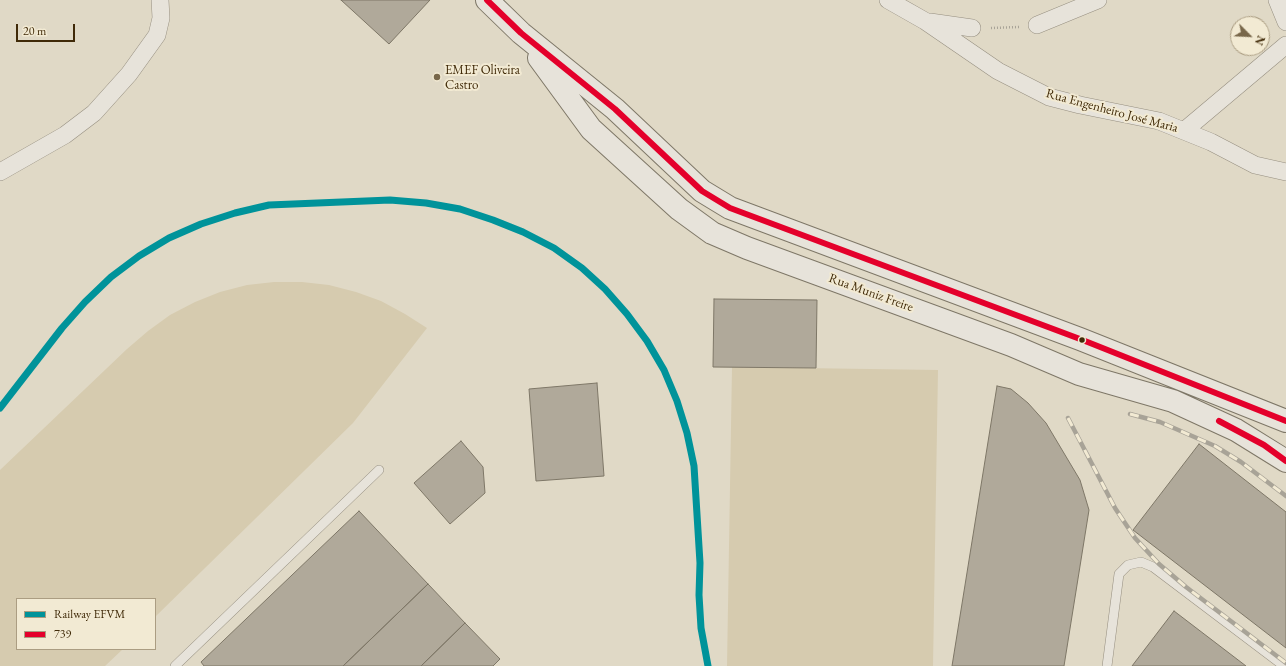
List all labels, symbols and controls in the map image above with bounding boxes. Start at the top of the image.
scale bar [18,16,77,42]
north arrow [1230,16,1270,56]
text: 20 m [23,23,46,39]
text: N [1252,34,1268,47]
place label: EMEF Oliveira Castro [445,62,520,93]
marker: EMEF Oliveira Castro [432,72,442,82]
street label: Rua Engenheiro José Maria [1044,86,1180,136]
street label: Rua Muniz Freire [827,271,915,315]
unlabelled marker [1077,335,1087,345]
legend [16,598,156,650]
text: Railway EFVM [54,606,125,622]
text: 739 [54,626,71,642]

